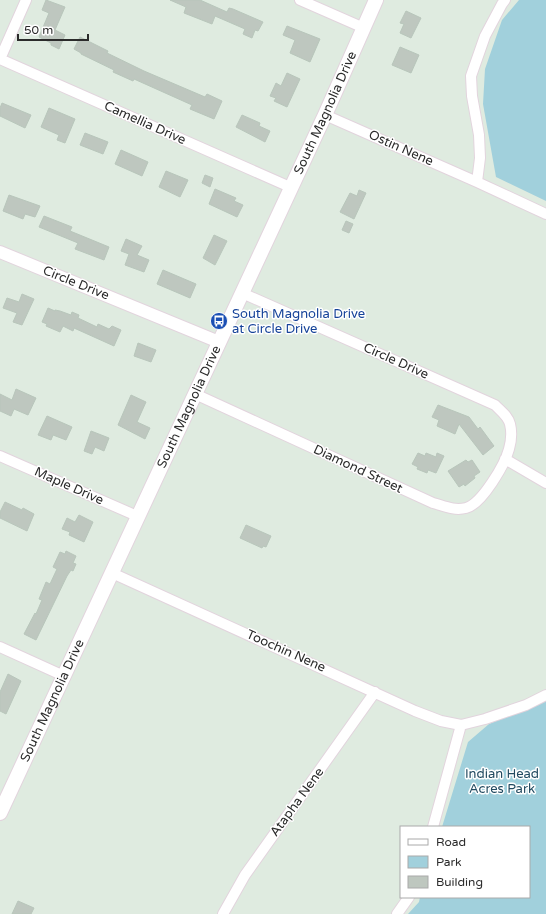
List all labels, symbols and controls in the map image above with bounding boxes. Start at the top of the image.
scale bar [18,16,88,42]
text: 50 m [24,23,53,37]
street label: South Magnolia Drive [290,49,360,177]
street label: Camellia Drive [102,98,188,148]
street label: Ostin Nene [366,127,436,169]
street label: Circle Drive [41,262,111,304]
place label: South Magnolia Drive at Circle Drive [232,306,365,337]
bus stop icon: South Magnolia Drive at Circle Drive [209,311,229,331]
street label: Circle Drive [361,339,431,383]
street label: South Magnolia Drive [154,343,224,471]
street label: Diamond Street [311,441,405,497]
street label: Maple Drive [32,464,106,508]
street label: Toochin Nene [244,626,328,676]
street label: South Magnolia Drive [17,637,88,764]
street label: Atapha Nene [267,764,327,840]
park label: Indian Head Acres Park [465,766,539,797]
legend [400,826,530,898]
text: Road [436,835,466,849]
text: Park [436,855,462,869]
text: Building [436,875,483,889]

